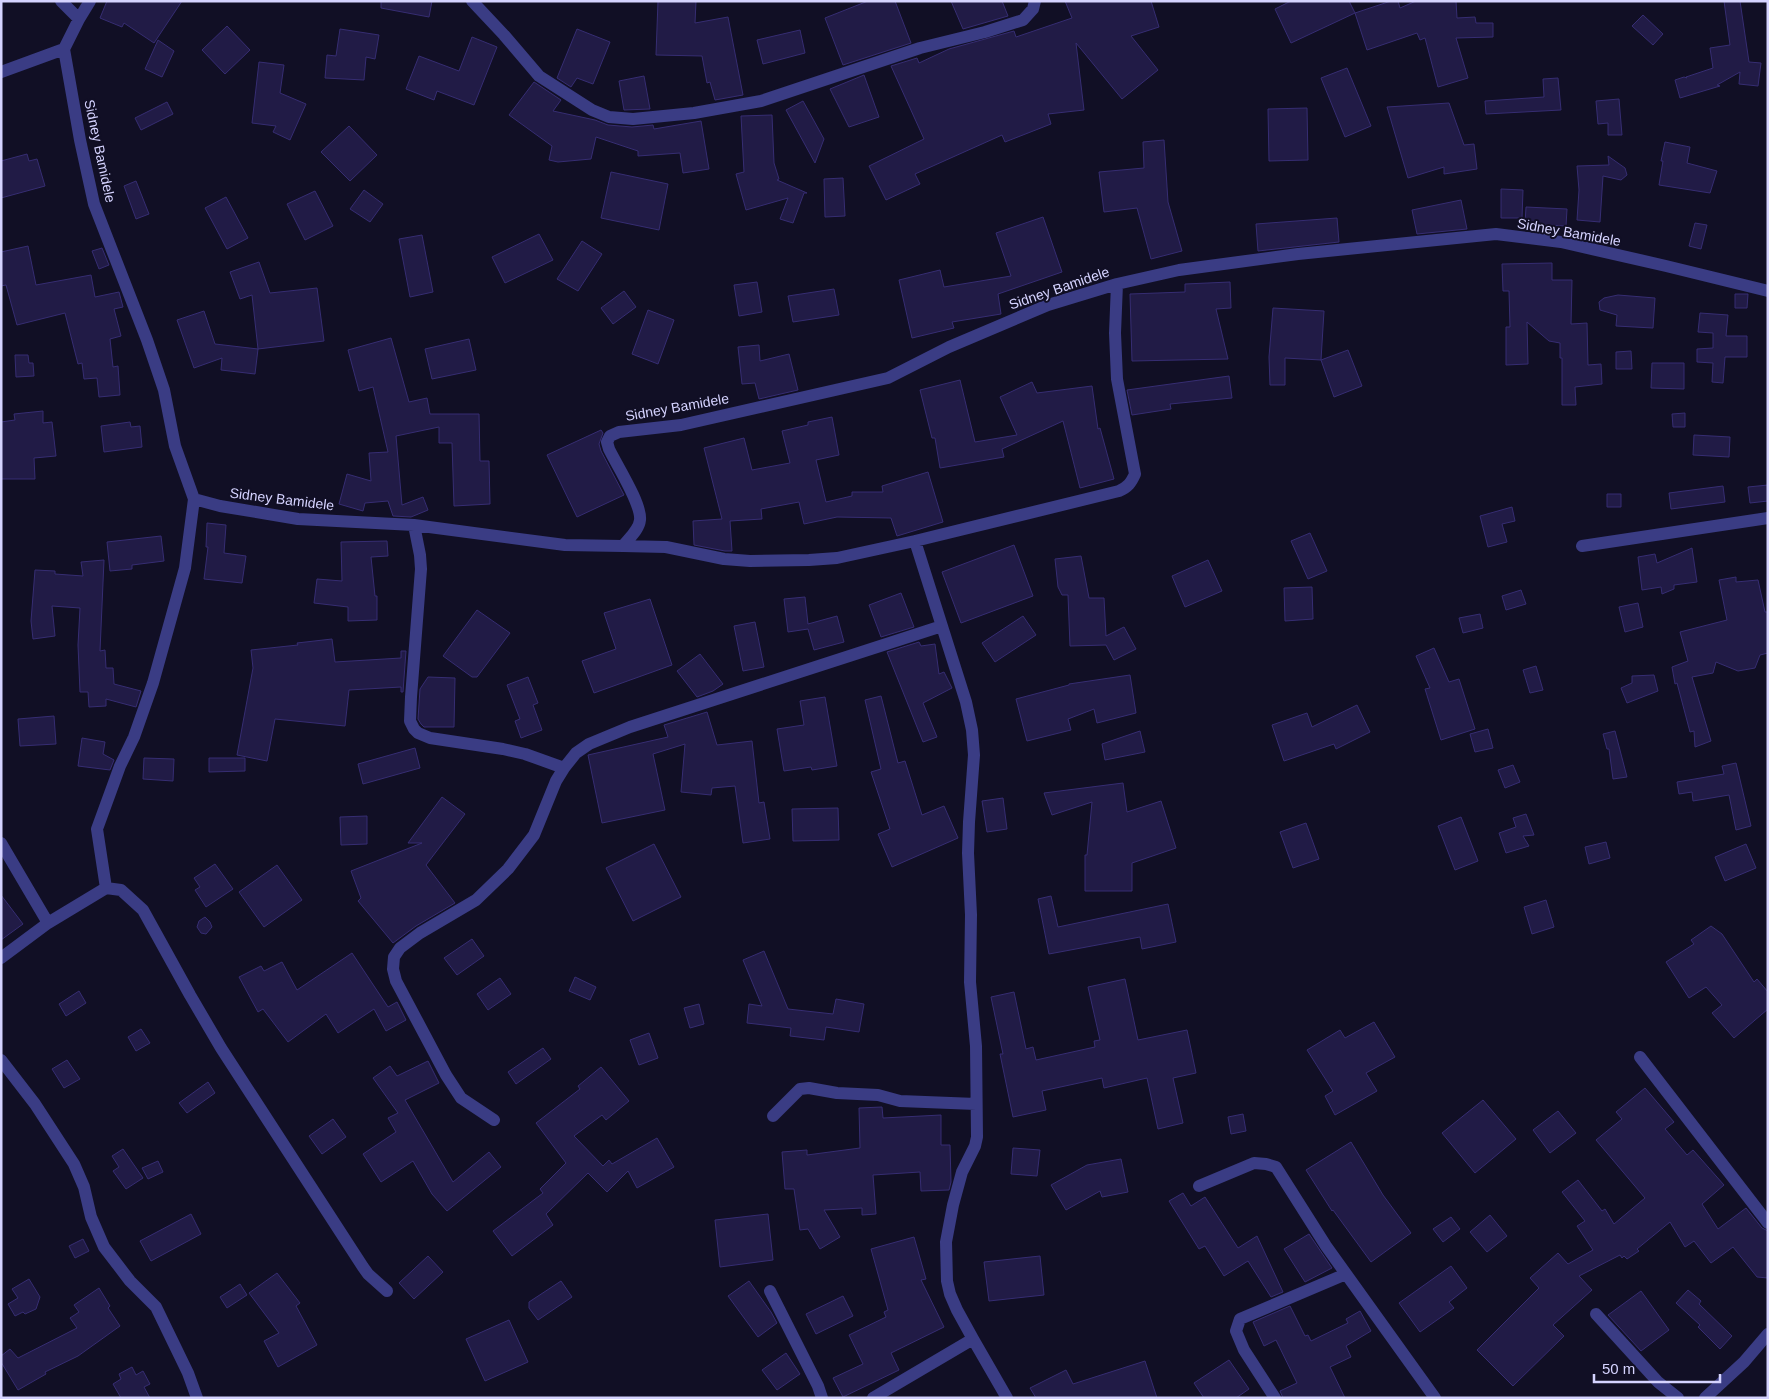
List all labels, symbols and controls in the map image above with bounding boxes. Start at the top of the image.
street label: Sidney Bamidele [81,98,119,204]
street label: Sidney Bamidele [1516,215,1622,249]
street label: Sidney Bamidele [1007,263,1111,313]
street label: Sidney Bamidele [624,390,730,424]
street label: Sidney Bamidele [229,485,335,513]
scale bar [1594,1352,1720,1384]
text: 50 m [1602,1360,1635,1377]

